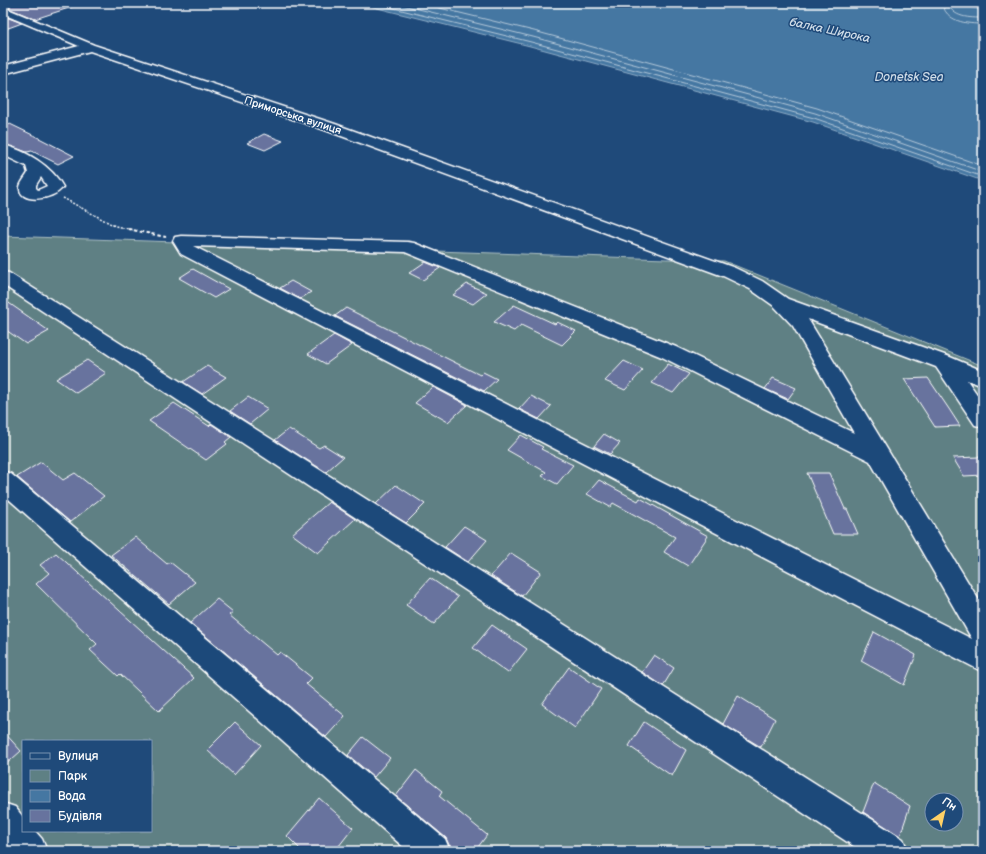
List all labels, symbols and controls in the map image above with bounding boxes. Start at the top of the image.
water label: балка Широка [788,15,872,46]
water label: Donetsk Sea [874,70,944,85]
street label: Приморська вулиця [243,94,343,137]
legend [22,740,152,832]
text: Вулиця [58,749,99,764]
text: Парк [58,769,88,784]
text: Вода [58,789,86,804]
north arrow [924,792,964,832]
text: Пн [940,795,959,814]
text: Будівля [58,809,102,824]

